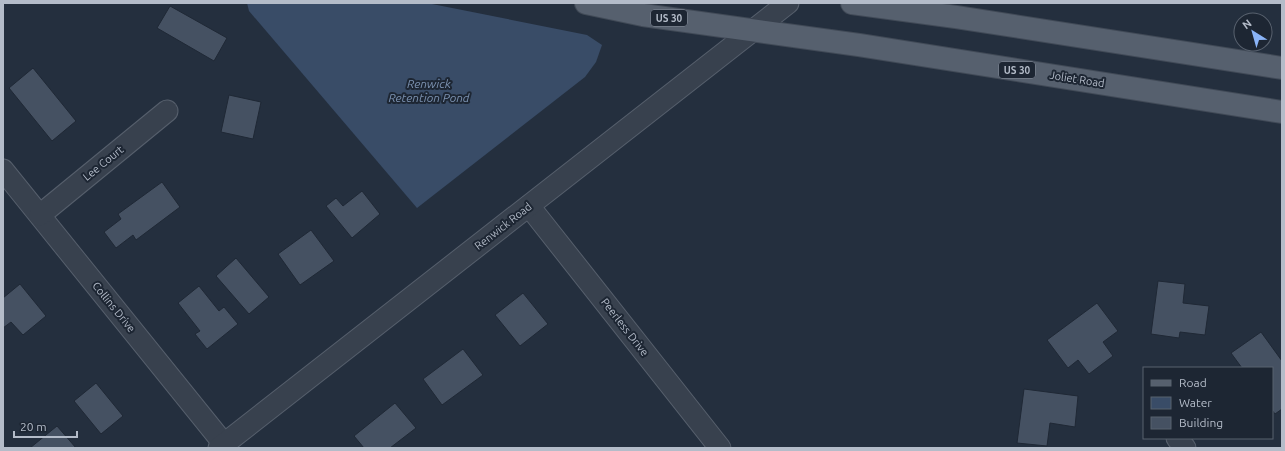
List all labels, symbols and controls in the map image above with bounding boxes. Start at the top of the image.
road number: US 30 [651,10,687,26]
north arrow [1233,12,1273,52]
text: N [1240,17,1254,31]
road number: US 30 [999,62,1035,78]
street label: Joliet Road [1049,69,1105,89]
water label: Renwick Retention Pond [388,77,470,104]
street label: Lee Court [80,143,126,183]
street label: Renwick Road [472,200,534,252]
street label: Collins Drive [90,279,138,335]
street label: Peerless Drive [599,296,651,358]
legend [1143,367,1273,439]
text: Road [1179,376,1207,389]
text: Water [1179,396,1212,409]
scale bar [14,413,77,439]
text: Building [1179,416,1223,429]
text: 20 m [20,420,47,433]

